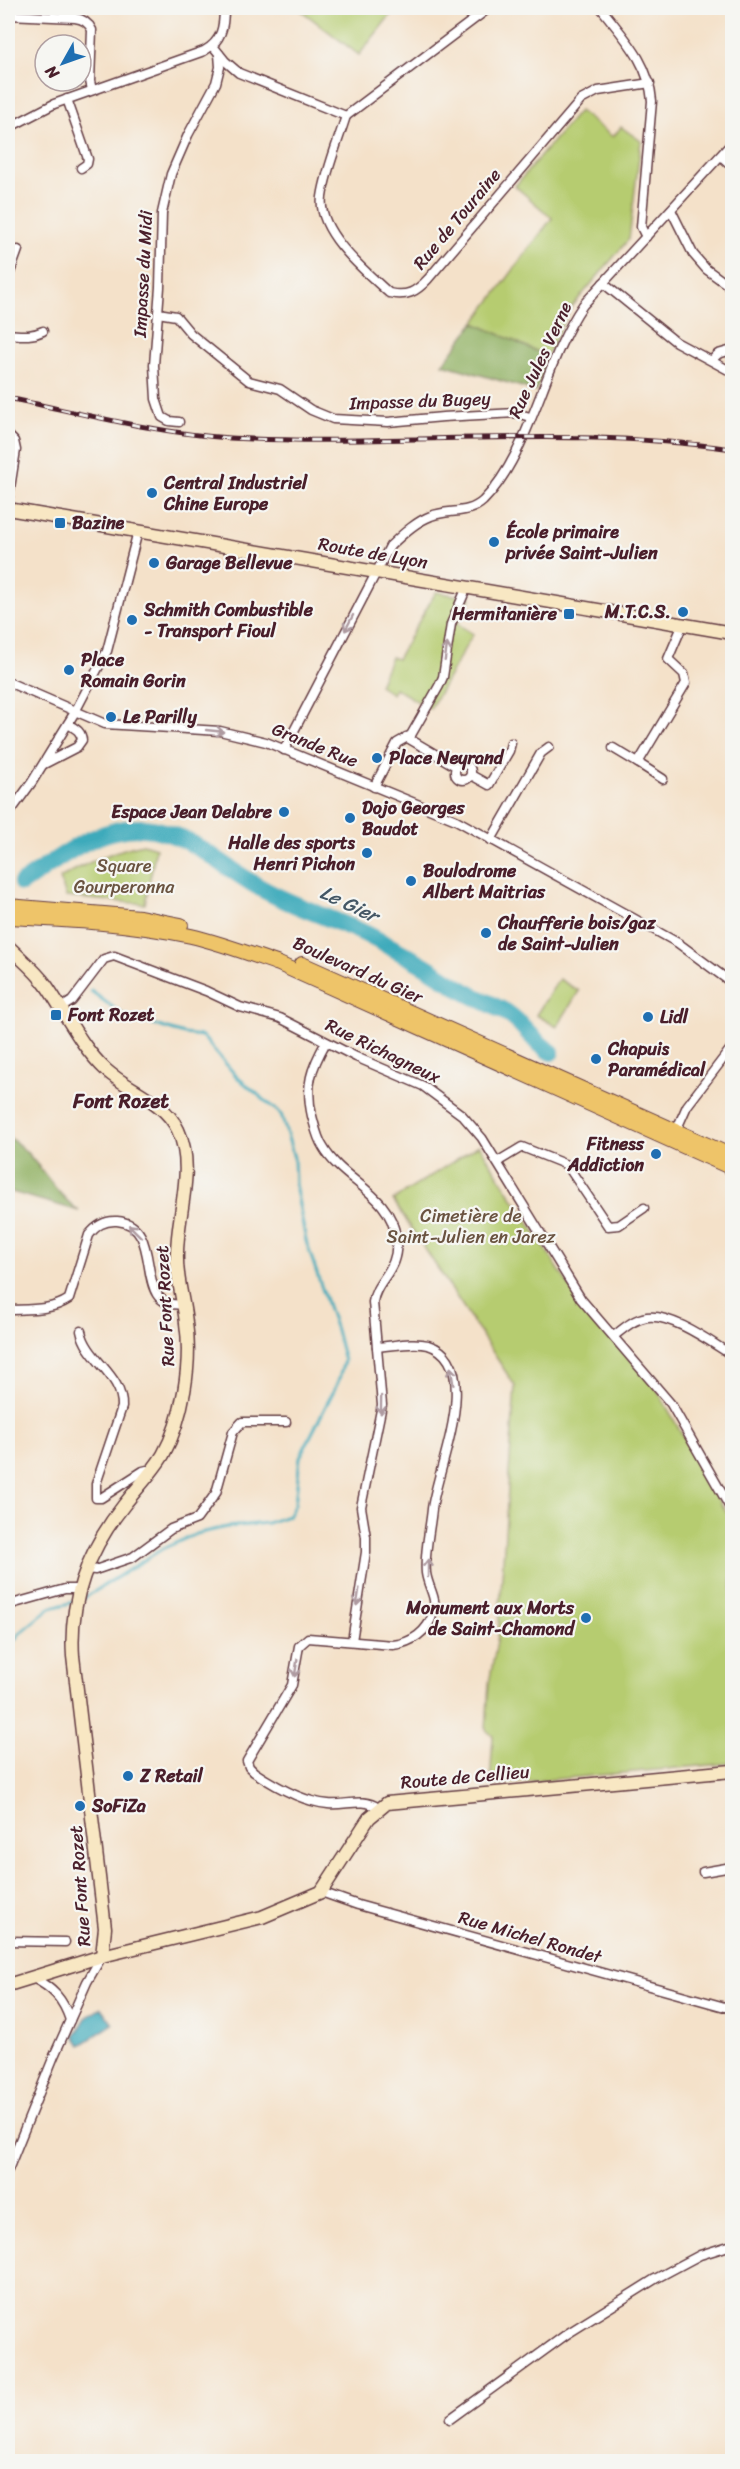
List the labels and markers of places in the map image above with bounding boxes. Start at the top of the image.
place label: Central Industriel Chine Europe [163,467,308,520]
marker: Central Industriel Chine Europe [145,486,159,500]
place label: Bazine [72,507,125,539]
marker: Bazine [53,516,67,530]
place label: École primaire privée Saint-Julien [505,516,658,569]
marker: École primaire privée Saint-Julien [487,535,501,549]
place label: Garage Bellevue [165,547,293,579]
marker: Garage Bellevue [147,556,161,570]
place label: Schmith Combustible - Transport Fioul [143,594,314,647]
place label: M.T.C.S. [604,596,671,628]
place label: Hermitanière [451,598,558,630]
marker: M.T.C.S. [676,605,690,619]
marker: Hermitanière [562,607,576,621]
marker: Schmith Combustible - Transport Fioul [125,613,139,627]
place label: Place Romain Gorin [80,644,186,697]
marker: Place Romain Gorin [62,663,76,677]
place label: Le Parilly [123,701,197,733]
marker: Le Parilly [104,710,118,724]
place label: Place Neyrand [389,742,505,774]
marker: Place Neyrand [370,751,384,765]
place label: Dojo Georges Baudot [362,792,465,845]
place label: Espace Jean Delabre [111,796,273,828]
marker: Espace Jean Delabre [277,805,291,819]
marker: Dojo Georges Baudot [343,811,357,825]
place label: Halle des sports Henri Pichon [227,827,356,880]
marker: Halle des sports Henri Pichon [360,846,374,860]
place label: Boulodrome Albert Maitrias [422,855,546,908]
marker: Boulodrome Albert Maitrias [404,874,418,888]
place label: Chaufferie bois/gaz de Saint-Julien [497,907,657,960]
marker: Chaufferie bois/gaz de Saint-Julien [479,926,493,940]
place label: Font Rozet [67,999,154,1031]
place label: Lidl [660,1001,689,1033]
marker: Font Rozet [49,1008,63,1022]
marker: Lidl [641,1010,655,1024]
place label: Chapuis Paramédical [607,1033,706,1086]
marker: Chapuis Paramédical [589,1052,603,1066]
place label: Fitness Addiction [567,1128,645,1181]
marker: Fitness Addiction [649,1147,663,1161]
place label: Monument aux Morts de Saint-Chamond [405,1592,576,1645]
marker: Monument aux Morts de Saint-Chamond [579,1611,593,1625]
place label: Z Retail [139,1760,203,1792]
marker: Z Retail [121,1769,135,1783]
place label: SoFiZa [91,1790,147,1822]
marker: SoFiZa [73,1799,87,1813]

